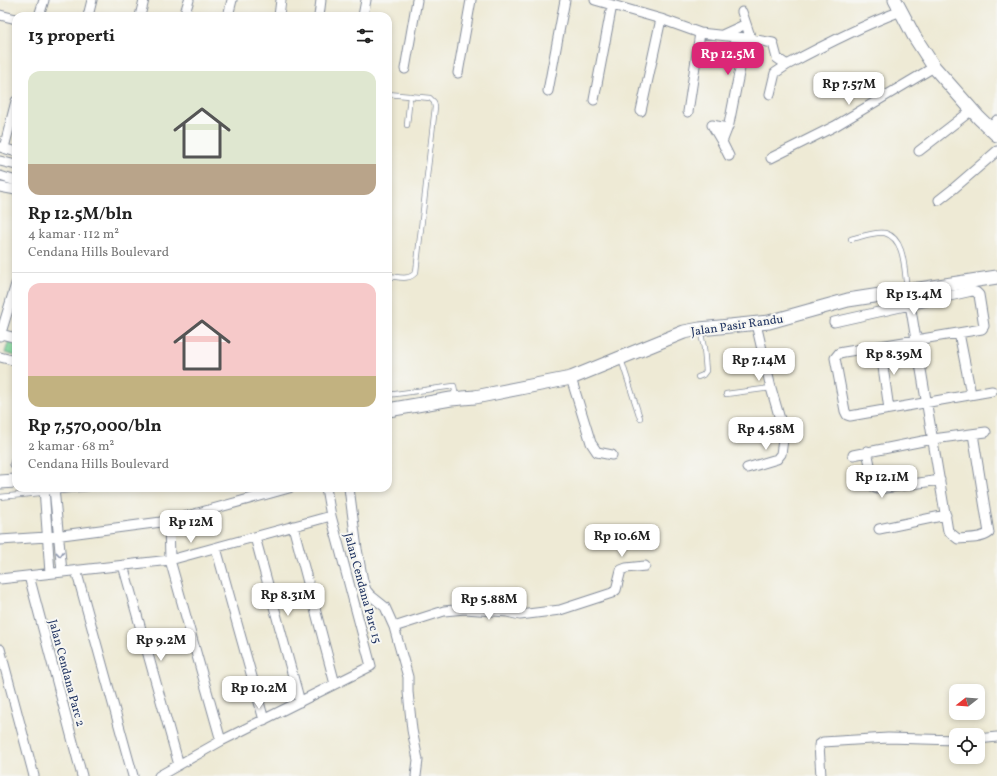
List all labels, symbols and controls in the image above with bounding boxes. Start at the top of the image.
text: 13 properti [28,25,115,48]
icon: filters [354,25,376,47]
pin: Rp 12.5M [687,42,769,76]
text: Rp 12.5M [701,46,755,64]
pin: Rp 7.57M [808,72,890,106]
text: Rp 7.57M [822,76,876,94]
icon: home [166,97,238,169]
text: Rp 12.5M/bln [28,203,133,226]
text: 4 kamar · 112 m² [28,226,119,244]
text: Cendana Hills Boulevard [28,244,169,262]
pin: Rp 13.4M [873,282,955,316]
text: Rp 13.4M [886,286,942,304]
icon: home [166,309,238,381]
street label: Jalan Pasir Randu [690,312,785,340]
pin: Rp 8.39M [853,342,935,376]
text: Rp 8.39M [866,346,922,364]
pin: Rp 7.14M [718,348,800,382]
text: Rp 7.14M [732,352,786,370]
text: Rp 7,570,000/bln [28,415,162,438]
pin: Rp 4.58M [725,417,807,451]
text: Rp 4.58M [737,421,795,439]
text: 2 kamar · 68 m² [28,438,114,456]
text: Cendana Hills Boulevard [28,456,169,474]
pin: Rp 12.1M [841,465,923,499]
text: Rp 12.1M [855,469,909,487]
pin: Rp 12M [158,510,224,544]
text: Rp 12M [169,514,213,532]
pin: Rp 10.6M [581,524,663,558]
text: Rp 10.6M [594,528,650,546]
street label: Jalan Cendana Parc 15 [340,531,385,646]
one-way arrow [55,551,64,557]
pin: Rp 8.31M [247,583,329,617]
text: Rp 8.31M [261,587,315,605]
pin: Rp 5.88M [448,587,530,621]
text: Rp 5.88M [461,591,517,609]
street label: Jalan Cendana Parc 2 [44,618,88,729]
pin: Rp 9.2M [124,628,198,662]
text: Rp 9.2M [136,632,186,650]
pin: Rp 10.2M [218,676,300,710]
text: Rp 10.2M [231,680,287,698]
north arrow [949,684,985,720]
map controls [949,684,985,764]
button: locate [949,728,985,764]

